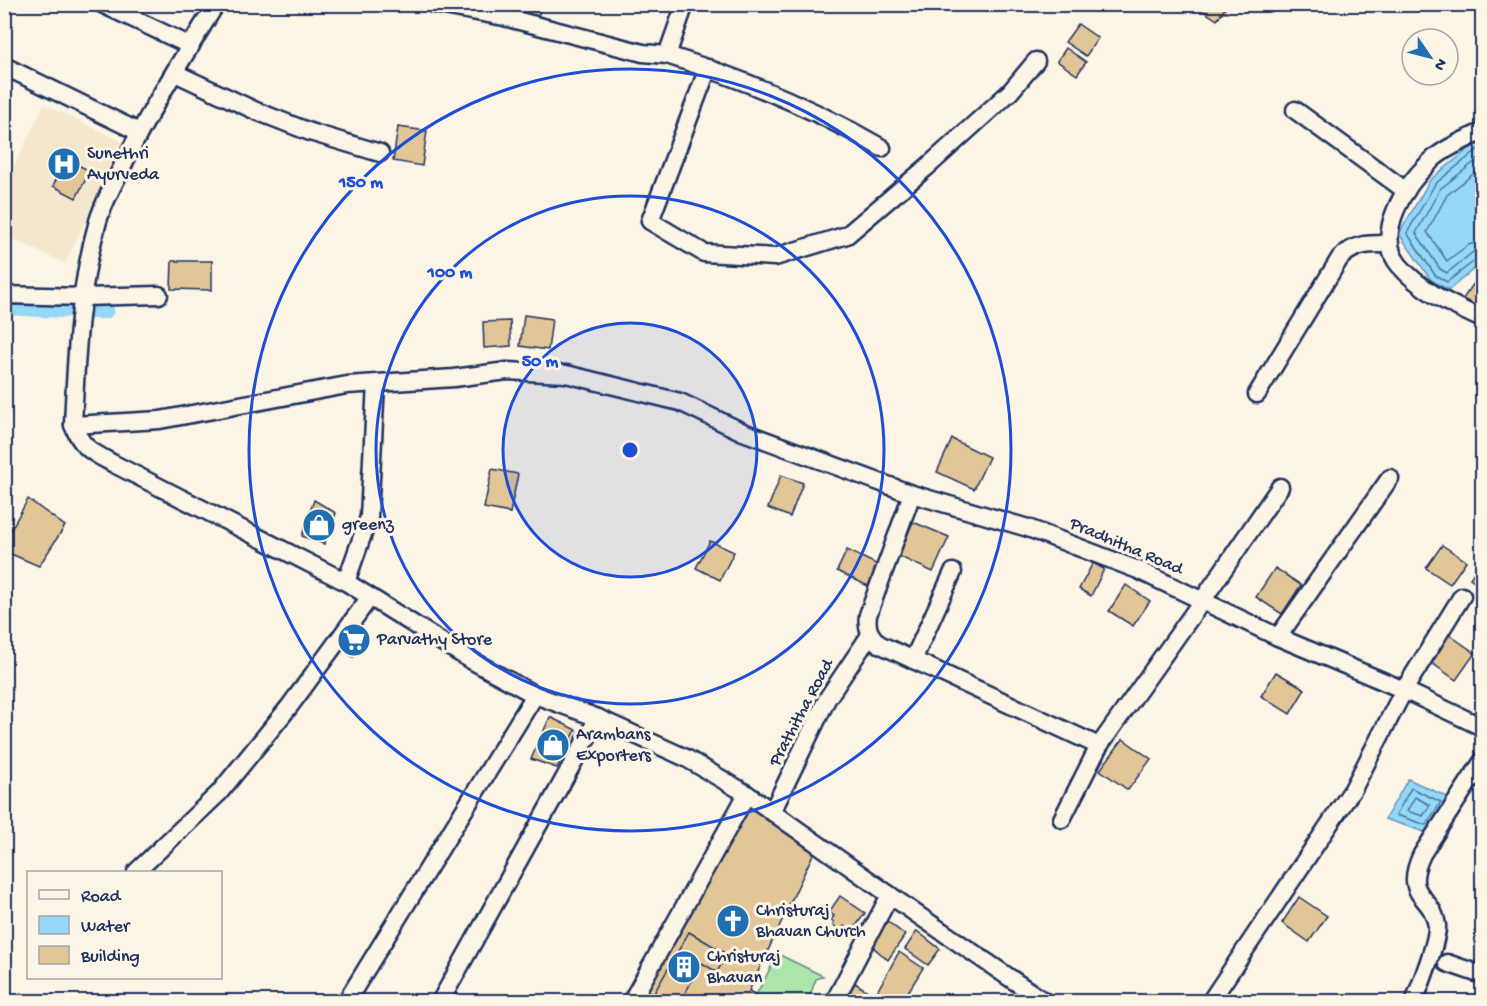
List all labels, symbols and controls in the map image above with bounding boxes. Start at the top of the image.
north arrow [1400,27,1460,87]
text: N [1428,54,1450,74]
place label: Sunethri Ayurveda [87,144,160,186]
hospital icon: Sunethri Ayurveda [46,146,82,182]
text: 150 m [338,173,383,194]
text: 100 m [427,263,473,284]
text: 50 m [522,352,559,373]
centre of rings [620,440,640,460]
shop icon: greenz [301,507,337,543]
street label: Pradhitha Road [1065,513,1187,581]
place label: greenz [342,515,395,536]
supermarket icon: Parvathy Store [336,622,372,658]
place label: Parvathy Store [376,630,493,651]
street label: Prathitha Road [765,655,840,771]
place label: Arambans Exporters [576,725,652,767]
shop icon: Arambans Exporters [535,727,571,763]
legend [27,871,222,979]
text: Road [81,887,122,908]
place label: Christuraj Bhavan Church [755,901,866,943]
church icon: Christuraj Bhavan Church [715,903,751,939]
text: Water [81,917,131,938]
text: Building [80,947,140,968]
place label: Christuraj Bhavan [706,947,781,989]
building icon: Christuraj Bhavan [666,949,702,985]

